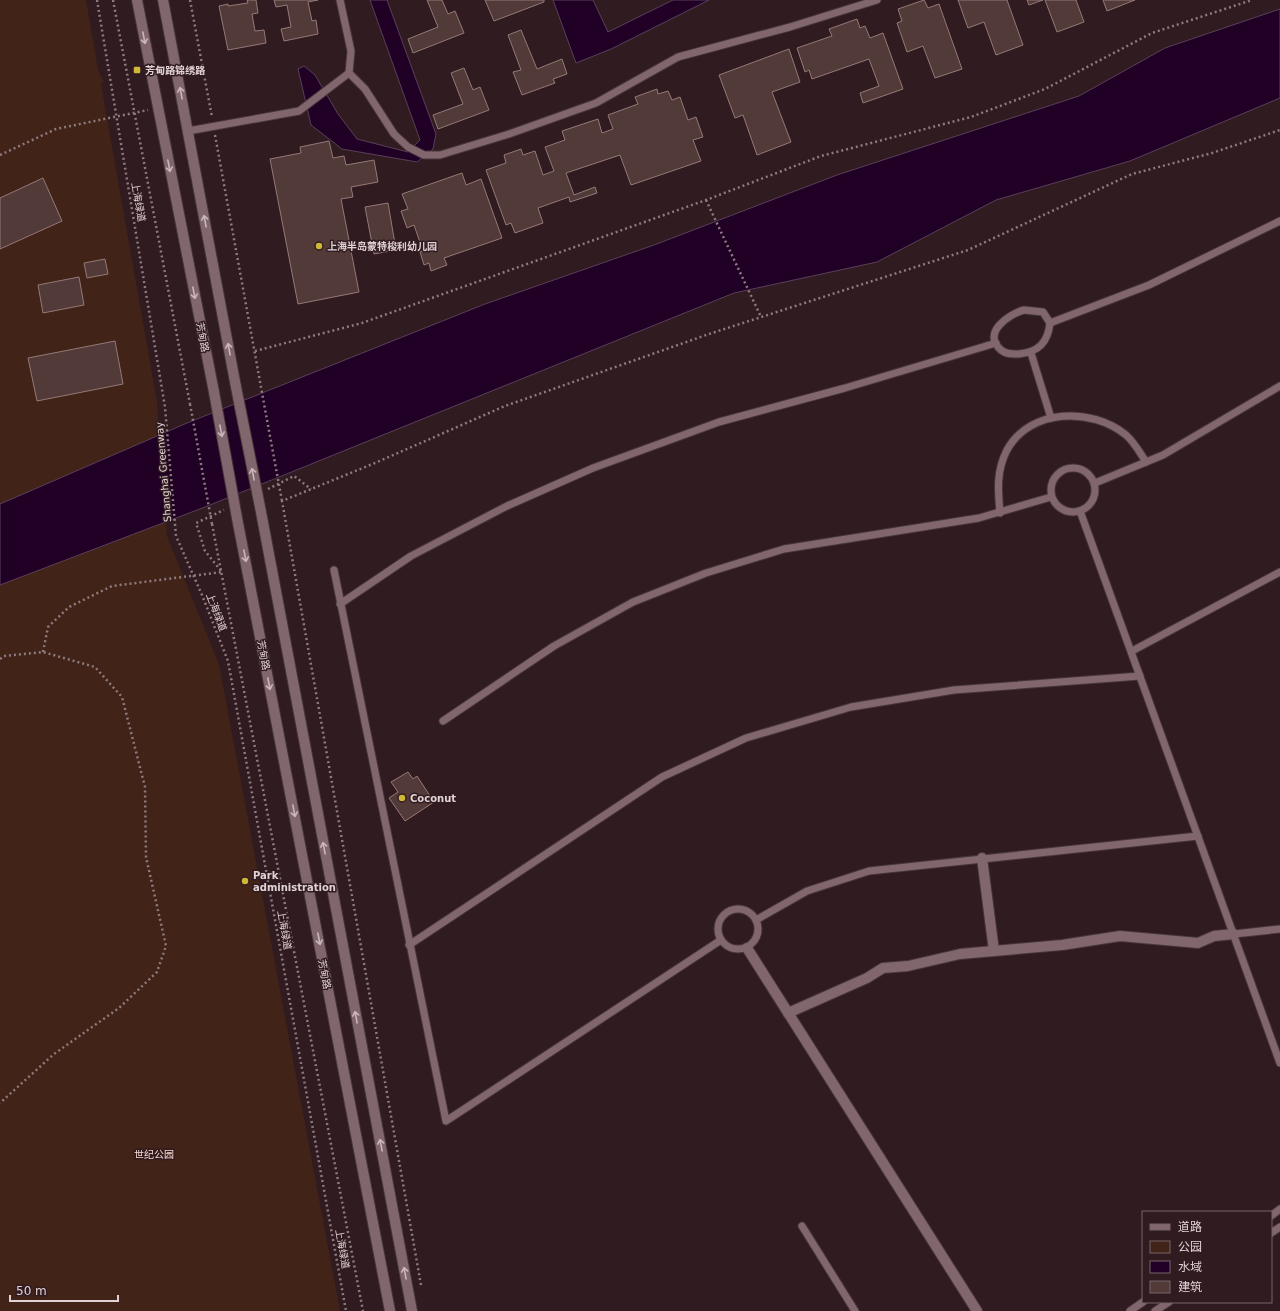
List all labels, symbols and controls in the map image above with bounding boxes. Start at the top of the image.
one-way arrow [141,31,149,44]
place label: 芳甸路锦绣路 [145,64,206,76]
marker: 芳甸路锦绣路 [132,65,142,75]
one-way arrow [177,87,185,100]
one-way arrow [166,159,174,172]
street label: 上海绿道 [130,181,147,223]
one-way arrow [201,215,209,228]
place label: 上海半岛蒙特梭利幼儿园 [327,240,437,252]
marker: 上海半岛蒙特梭利幼儿园 [314,241,324,251]
one-way arrow [191,287,199,300]
street label: 芳甸路 [194,321,211,353]
one-way arrow [225,343,233,356]
street label: Shanghai Greenway [154,421,173,522]
one-way arrow [217,424,225,437]
one-way arrow [249,468,257,481]
one-way arrow [241,549,249,562]
street label: 上海绿道 [204,592,229,633]
street label: 芳甸路 [255,639,272,671]
one-way arrow [266,677,274,690]
marker: Coconut [397,793,407,803]
place label: Coconut [410,793,456,804]
one-way arrow [290,804,298,817]
one-way arrow [320,842,328,855]
place label: Park administration [253,870,336,893]
marker: Park administration [240,876,250,886]
street label: 上海绿道 [276,909,293,951]
one-way arrow [315,932,323,945]
street label: 芳甸路 [316,958,333,990]
one-way arrow [352,1011,360,1024]
one-way arrow [376,1139,384,1152]
park label: 世纪公园 [134,1149,174,1160]
legend [1142,1211,1272,1303]
text: 道路 [1178,1220,1202,1234]
street label: 上海绿道 [334,1228,351,1270]
text: 公园 [1178,1240,1202,1254]
text: 水域 [1178,1260,1202,1274]
one-way arrow [400,1267,408,1280]
scale bar [10,1277,118,1303]
text: 建筑 [1178,1280,1202,1294]
text: 50 m [16,1284,47,1298]

